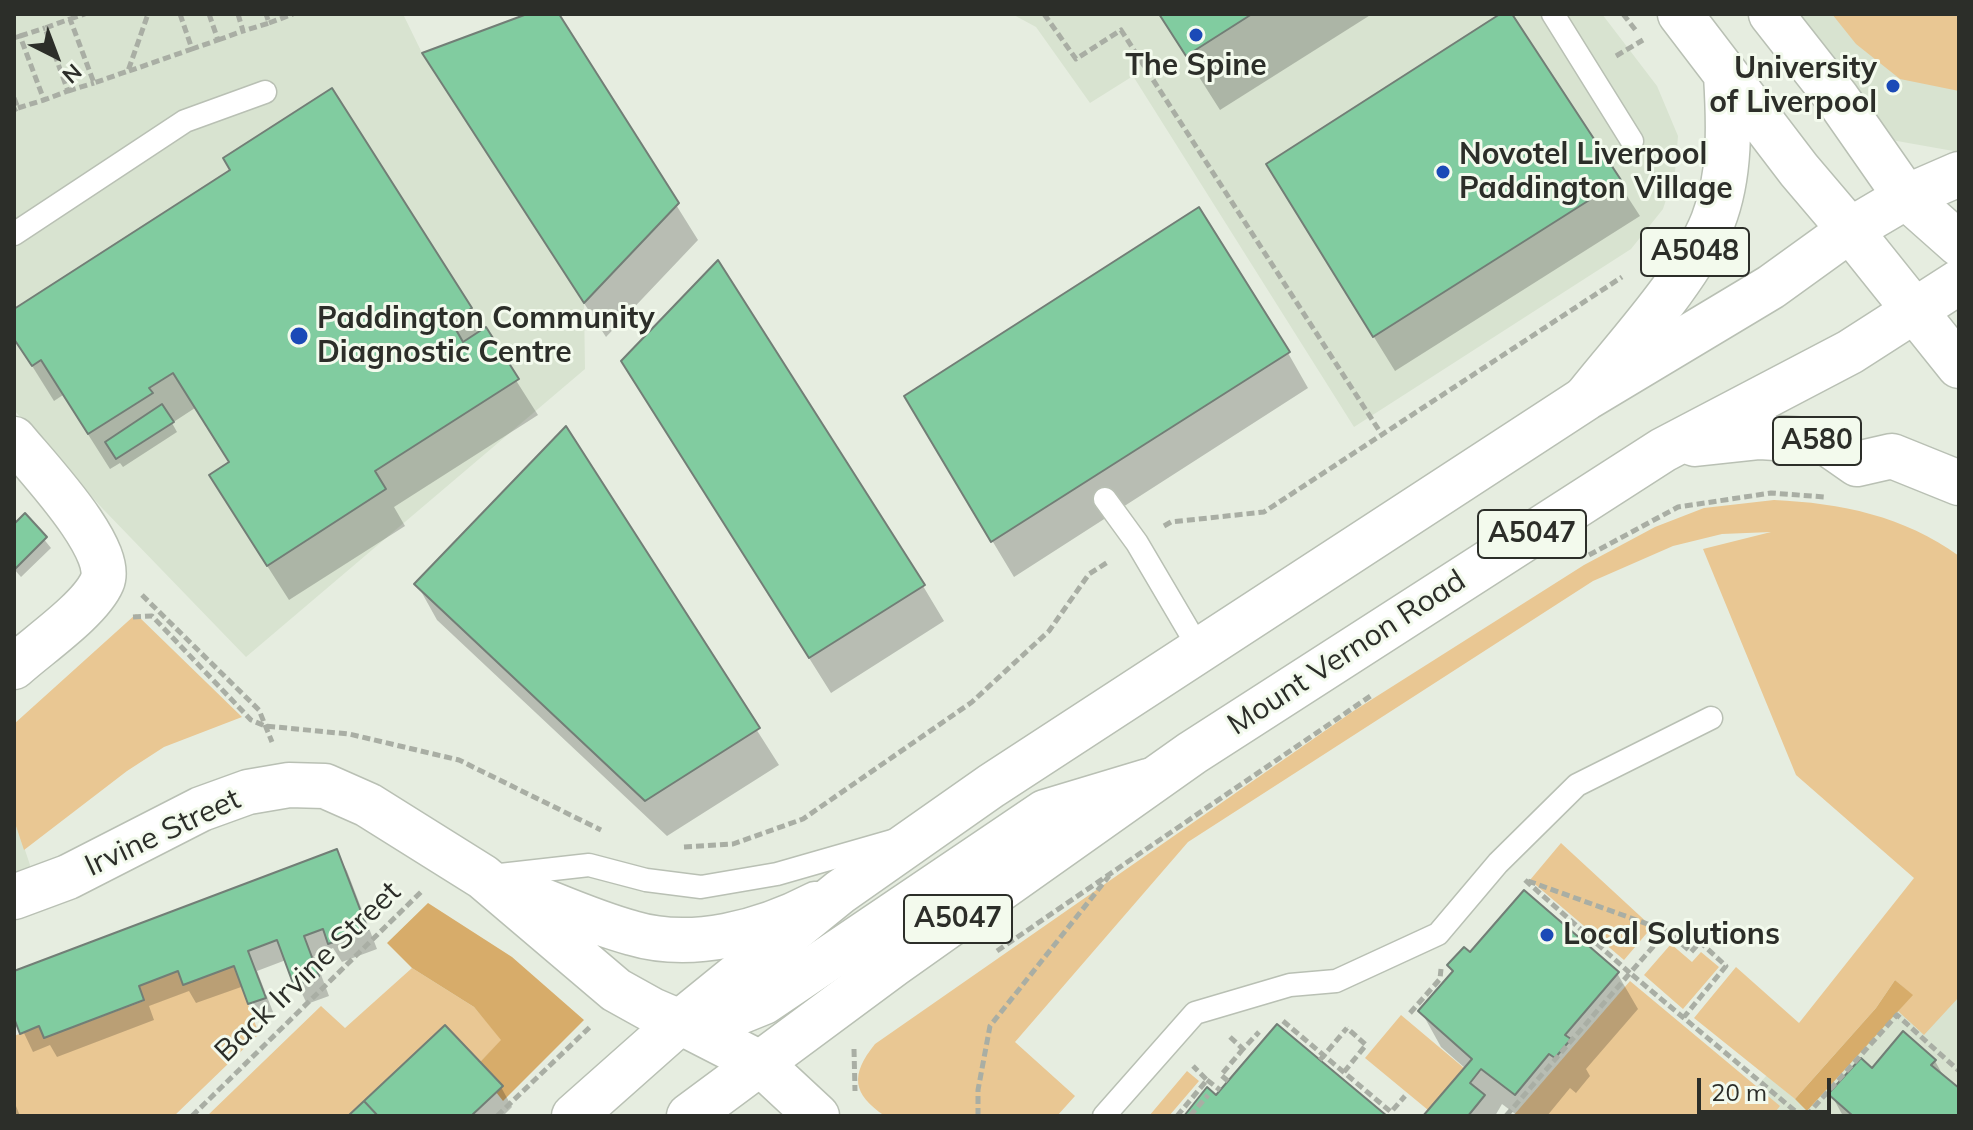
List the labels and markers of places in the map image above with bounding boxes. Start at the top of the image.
marker: The Spine [1187,26,1205,44]
place label: The Spine [1125,48,1267,84]
place label: University of Liverpool [1709,51,1877,122]
marker: University of Liverpool [1884,77,1902,95]
place label: Novotel Liverpool Paddington Village [1459,137,1733,208]
marker: Novotel Liverpool Paddington Village [1434,163,1452,181]
place label: Paddington Community Diagnostic Centre [317,301,655,372]
marker: Paddington Community Diagnostic Centre [288,325,310,347]
place label: Local Solutions [1563,917,1780,953]
marker: Local Solutions [1538,926,1556,944]

